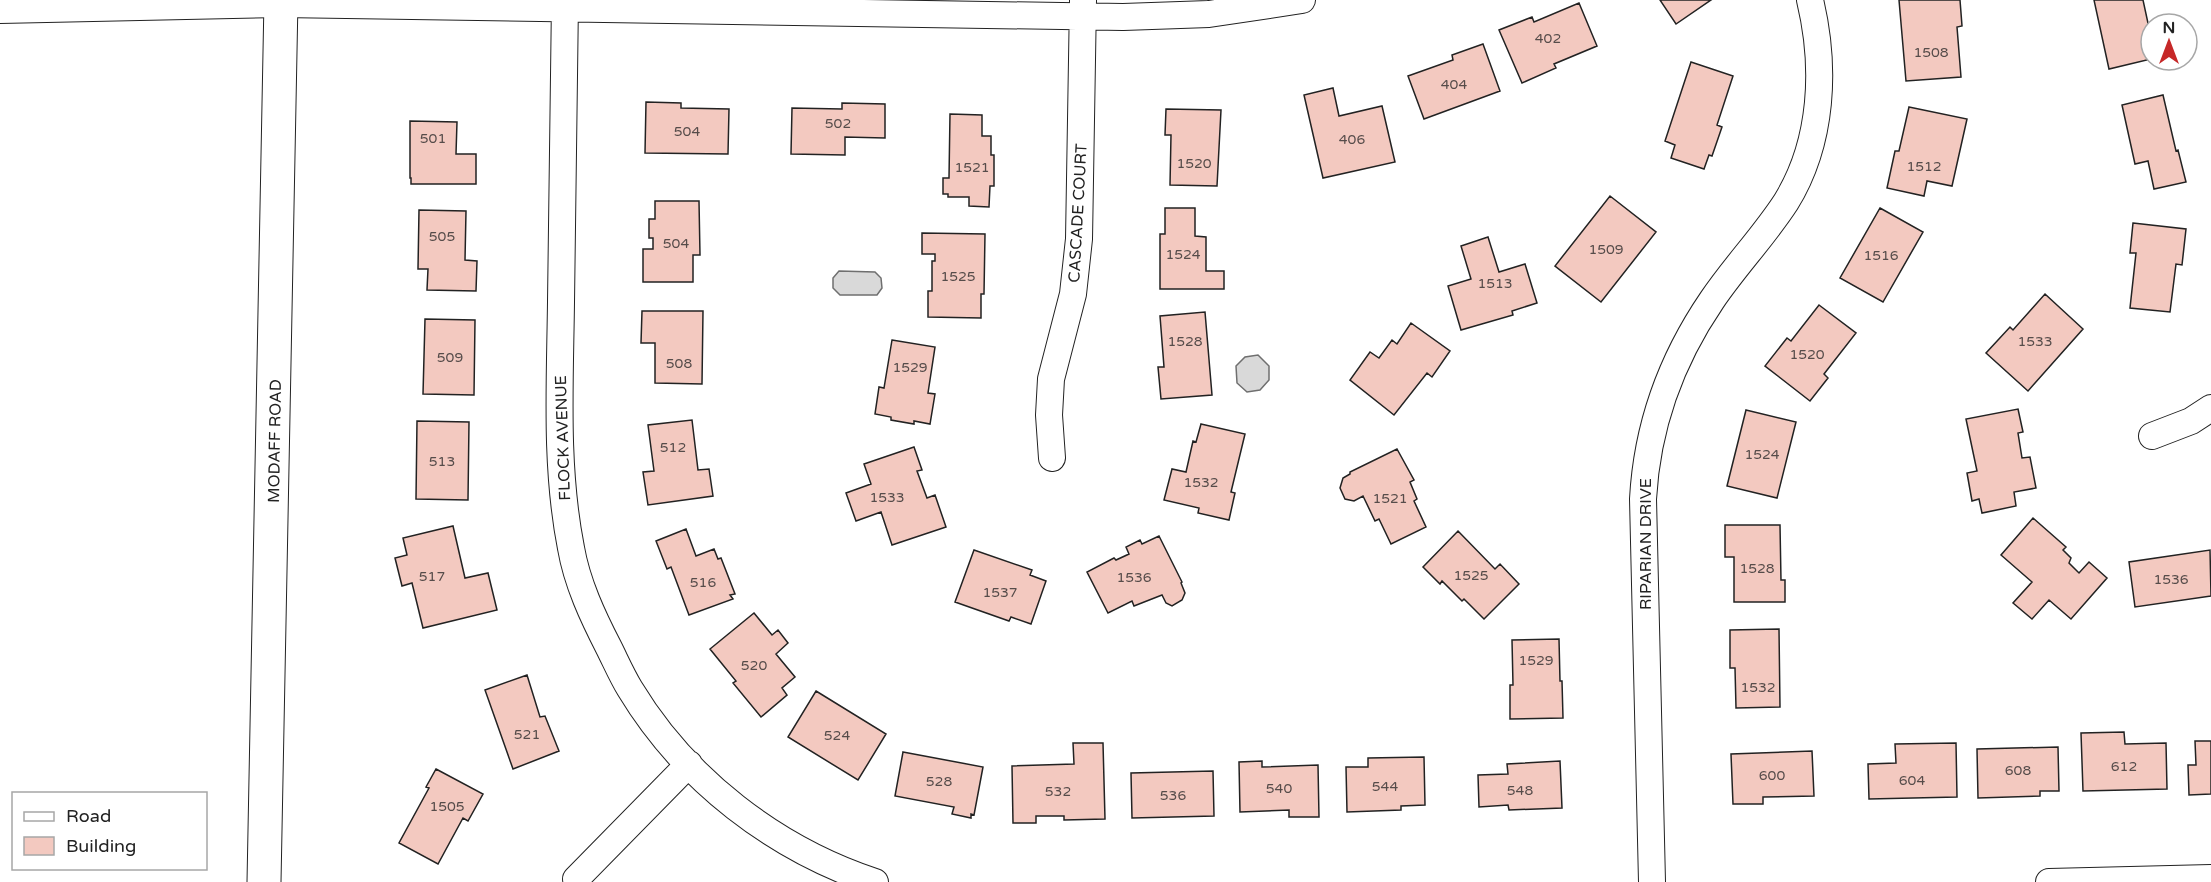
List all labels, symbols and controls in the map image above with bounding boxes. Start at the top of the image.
north arrow [2139,12,2199,72]
text: N [2163,18,2175,38]
house number: 402 [1535,30,1561,47]
house number: 1508 [1913,44,1949,61]
house number: 404 [1441,76,1467,93]
house number: 502 [825,115,851,132]
house number: 504 [674,123,700,140]
house number: 501 [420,130,446,147]
house number: 406 [1339,131,1365,148]
street label: CASCADE COURT [1064,143,1092,283]
house number: 1520 [1176,155,1212,172]
house number: 1512 [1906,158,1942,175]
house number: 1521 [954,159,990,176]
house number: 505 [429,228,455,245]
house number: 504 [663,235,689,252]
house number: 1509 [1588,241,1624,258]
house number: 1524 [1165,246,1201,263]
house number: 1516 [1863,247,1899,264]
house number: 1525 [940,268,976,285]
house number: 1513 [1477,275,1513,292]
house number: 1528 [1167,333,1203,350]
house number: 1533 [2017,333,2053,350]
house number: 1520 [1789,346,1825,363]
house number: 509 [437,349,463,366]
house number: 508 [666,355,692,372]
house number: 1529 [892,359,928,376]
street label: FLOCK AVENUE [551,375,575,501]
street label: MODAFF ROAD [264,379,286,503]
house number: 512 [660,439,686,456]
house number: 1524 [1744,446,1780,463]
house number: 513 [429,453,455,470]
house number: 1532 [1183,474,1219,491]
street label: RIPARIAN DRIVE [1636,478,1656,610]
house number: 1533 [869,489,905,506]
house number: 1521 [1372,490,1408,507]
house number: 1528 [1739,560,1775,577]
house number: 1525 [1453,567,1489,584]
house number: 517 [419,568,445,585]
house number: 1536 [1116,569,1152,586]
house number: 1536 [2153,571,2189,588]
house number: 516 [690,574,716,591]
house number: 1537 [982,584,1018,601]
house number: 1529 [1518,652,1554,669]
house number: 520 [741,657,767,674]
house number: 1532 [1740,679,1776,696]
house number: 521 [514,726,540,743]
house number: 524 [824,727,850,744]
house number: 612 [2111,758,2137,775]
house number: 608 [2005,762,2031,779]
house number: 600 [1759,767,1785,784]
house number: 604 [1899,772,1925,789]
house number: 528 [926,773,952,790]
house number: 544 [1372,778,1398,795]
house number: 540 [1266,780,1292,797]
house number: 548 [1507,782,1533,799]
house number: 532 [1045,783,1071,800]
house number: 536 [1160,787,1186,804]
legend [12,792,207,870]
house number: 1505 [429,798,465,815]
text: Road [66,805,111,827]
text: Building [66,835,136,857]

